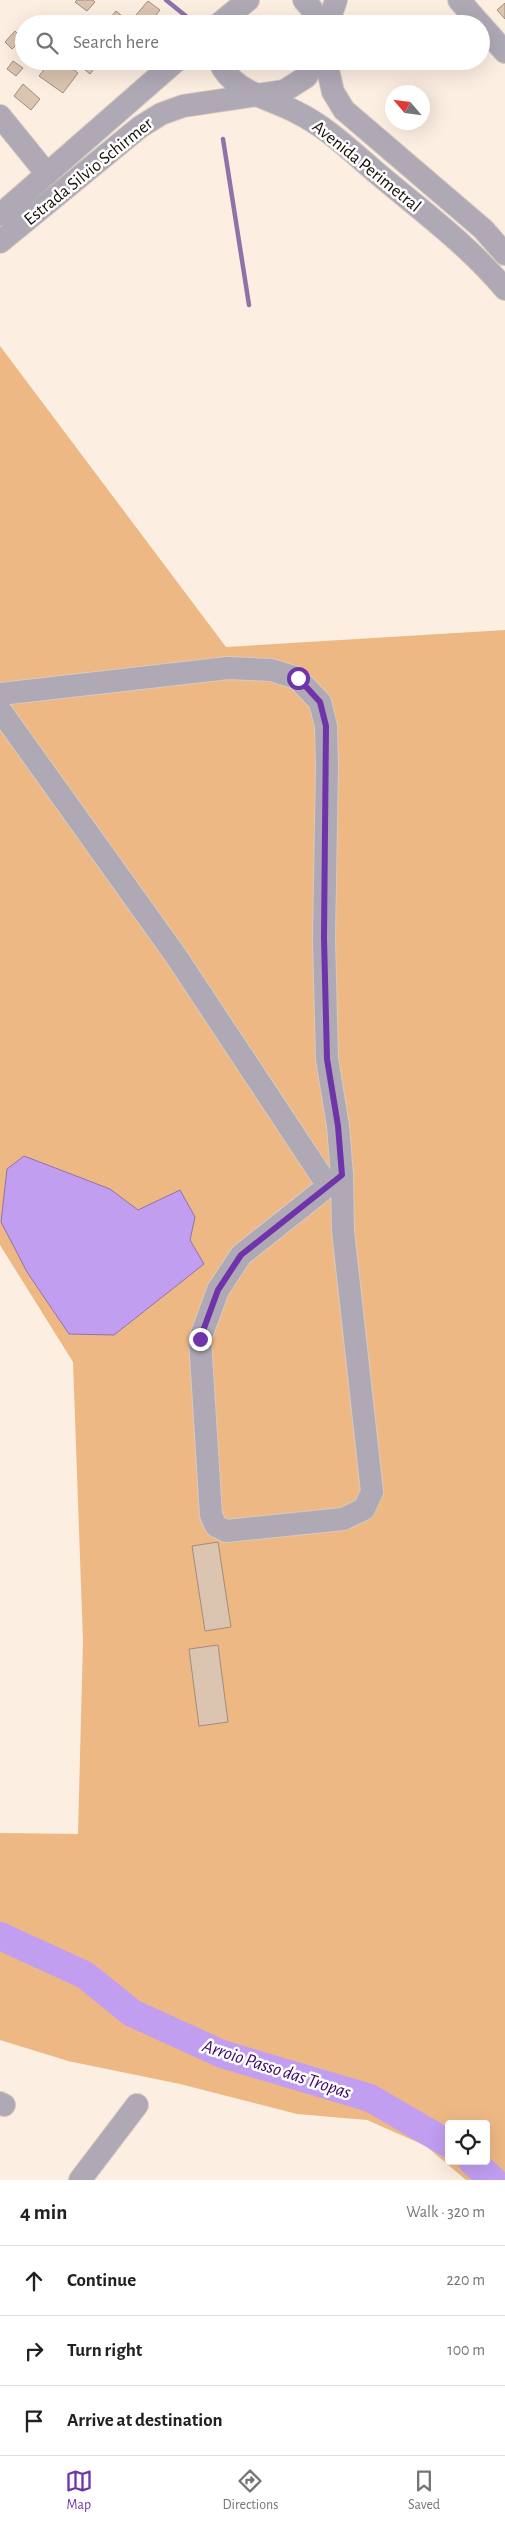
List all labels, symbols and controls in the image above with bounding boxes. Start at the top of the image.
search box [15,15,490,70]
icon: search [33,29,61,57]
text: Search here [73,33,159,52]
north arrow [385,85,430,130]
street label: Estrada Silvio Schirmer [21,114,157,229]
street label: Avenida Perimetral [309,118,424,216]
route start [287,667,310,690]
route end [189,1328,212,1351]
water label: Arroio Passo das Tropas [199,2036,353,2102]
map controls [445,2120,490,2165]
button: locate [445,2120,490,2165]
text: 4 min [20,2202,67,2223]
text: Walk · 320 m [406,2204,485,2220]
icon: ahead [20,2267,48,2295]
text: Continue [67,2271,136,2290]
text: 220 m [447,2272,485,2288]
icon: right [20,2337,48,2365]
text: Turn right [67,2341,142,2360]
text: 100 m [447,2342,485,2358]
icon: arrive [20,2407,48,2435]
text: Arrive at destination [67,2411,223,2430]
tab: Map [65,2467,93,2514]
tab: Directions [223,2467,278,2514]
tab: Saved [408,2467,440,2514]

